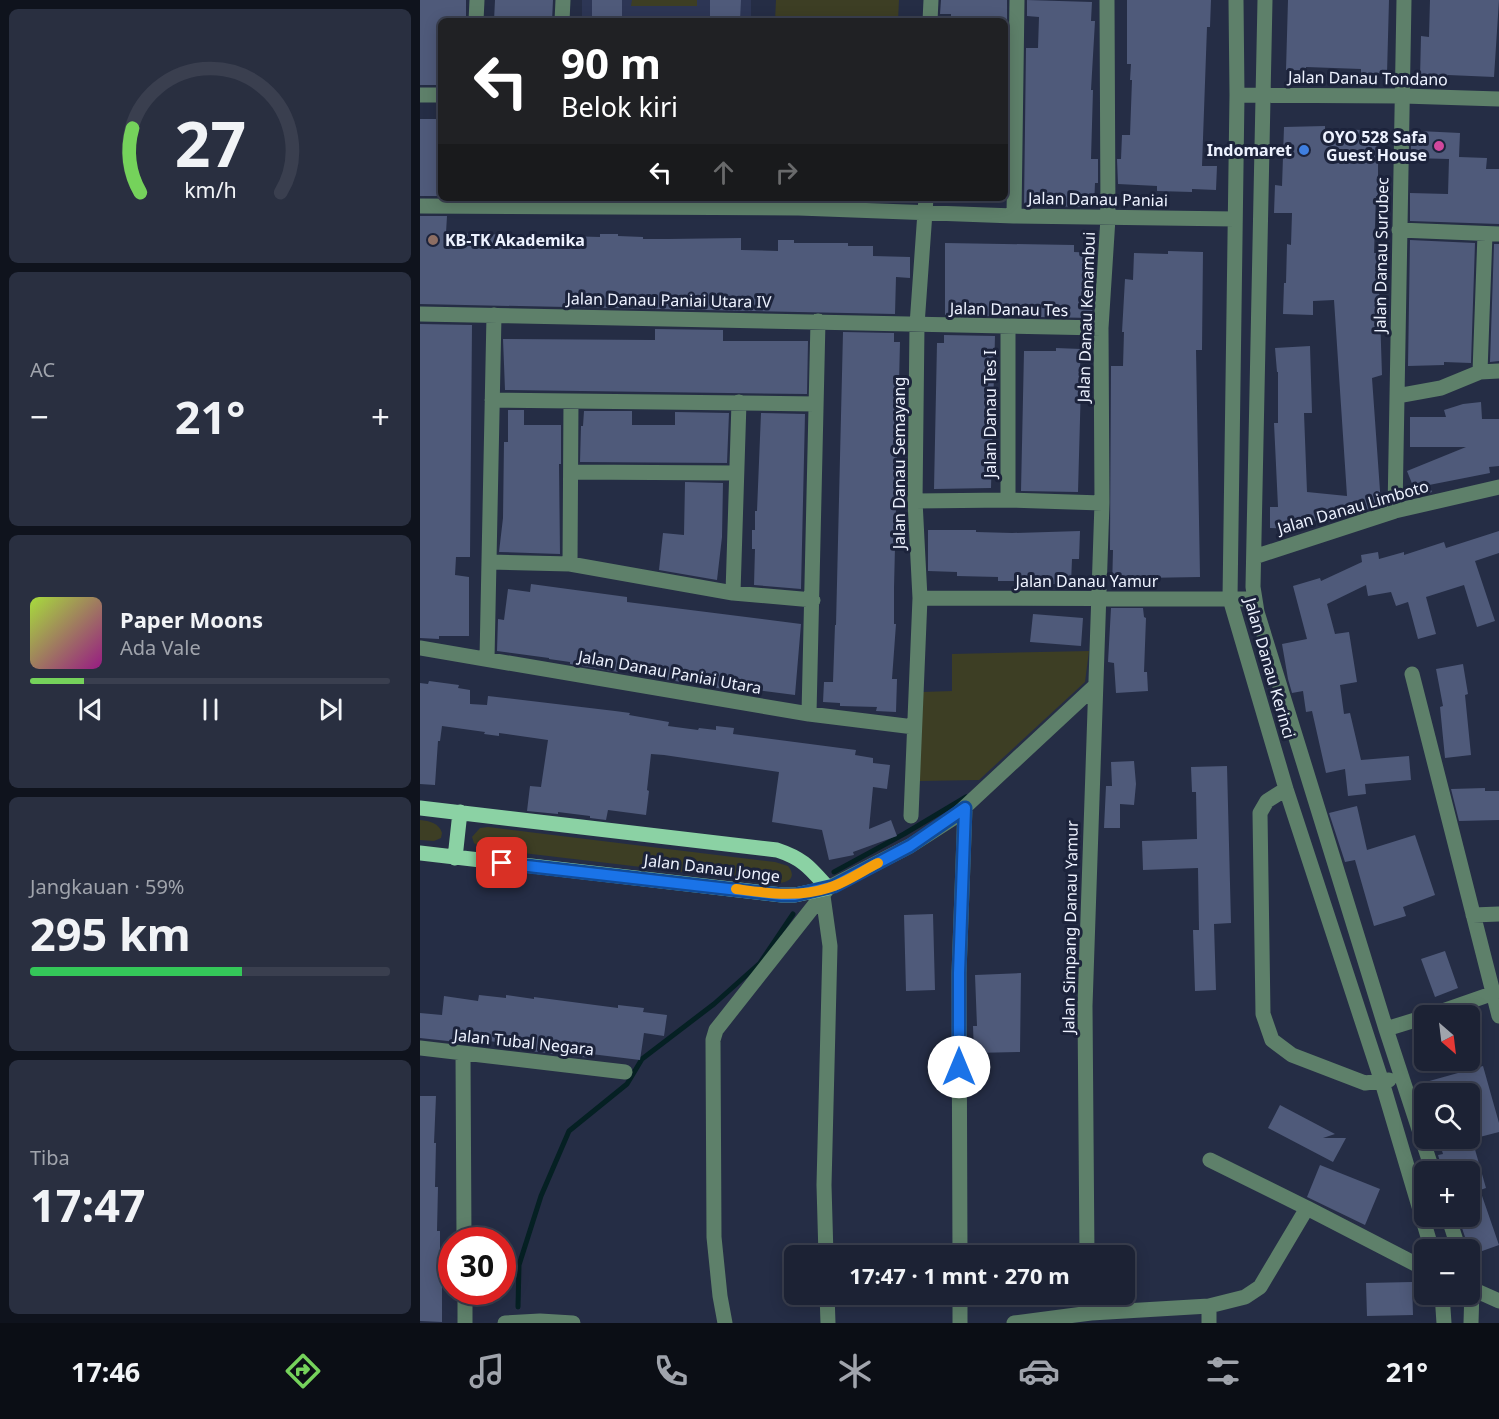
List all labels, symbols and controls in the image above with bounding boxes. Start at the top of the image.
text: 90 m [561,34,661,91]
icon: left [462,42,540,120]
street label: Jalan Danau Tondano [1286,66,1448,90]
text: Belok kiri [561,88,678,125]
text: 27 [174,100,246,185]
place label: OYO 528 Safa Guest House [1322,126,1427,166]
place label: Indomaret [1207,139,1292,161]
marker: OYO 528 Safa Guest House [1432,139,1446,153]
marker: Indomaret [1297,143,1311,157]
icon: left [644,156,677,189]
icon: ahead [707,156,740,189]
icon: right [770,156,803,189]
text: km/h [184,175,236,204]
street label: Jalan Danau Surubec [1369,177,1393,335]
street label: Jalan Danau Paniai [1026,187,1168,211]
place label: KB-TK Akademika [445,229,585,251]
street label: Jalan Danau Kenambui [1072,231,1100,405]
marker: KB-TK Akademika [426,233,440,247]
street label: Jalan Danau Paniai Utara IV [564,287,772,313]
street label: Jalan Danau Tes [948,297,1068,321]
street label: Jalan Danau Tes I [979,350,1001,480]
text: AC [30,356,55,383]
street label: Jalan Danau Semayang [888,377,910,551]
text: 21° [175,386,245,447]
text: − [30,394,49,439]
text: + [371,394,390,439]
street label: Jalan Danau Limboto [1273,475,1431,540]
street label: Jalan Danau Yamur [1014,570,1159,592]
street label: Jalan Danau Kerinci [1239,593,1301,741]
text: Paper Moons [120,604,263,634]
text: Ada Vale [120,634,201,661]
street label: Jalan Danau Paniai Utara [575,645,763,699]
icon: previous [74,693,107,726]
icon: pause [194,693,227,726]
icon: next [314,693,347,726]
street label: Jalan Simpang Danau Yamur [1057,820,1083,1036]
pin [476,837,527,888]
icon: arrive [485,846,518,879]
street label: Jalan Danau Jonge [641,848,781,887]
text: Jangkauan · 59% [30,873,184,900]
text: 295 km [30,903,191,964]
north arrow [1414,1005,1480,1071]
map controls [1414,1005,1480,1305]
street label: Jalan Tubal Negara [451,1023,595,1060]
position arrow [927,1035,991,1099]
button: search [1414,1083,1480,1149]
text: Tiba [30,1144,70,1171]
button: + [1414,1161,1480,1227]
text: 17:47 [30,1174,146,1235]
speed limit sign: 30 [438,1227,516,1305]
button: − [1414,1239,1480,1305]
text: 17:47 · 1 mnt · 270 m [849,1260,1070,1290]
icon: directions [282,1350,324,1392]
icon: music [466,1350,508,1392]
icon: phone [650,1350,692,1392]
icon: climate [834,1350,876,1392]
icon: car [1018,1350,1060,1392]
icon: filters [1202,1350,1244,1392]
text: 17:46 [71,1353,140,1390]
text: 21° [1386,1353,1428,1390]

